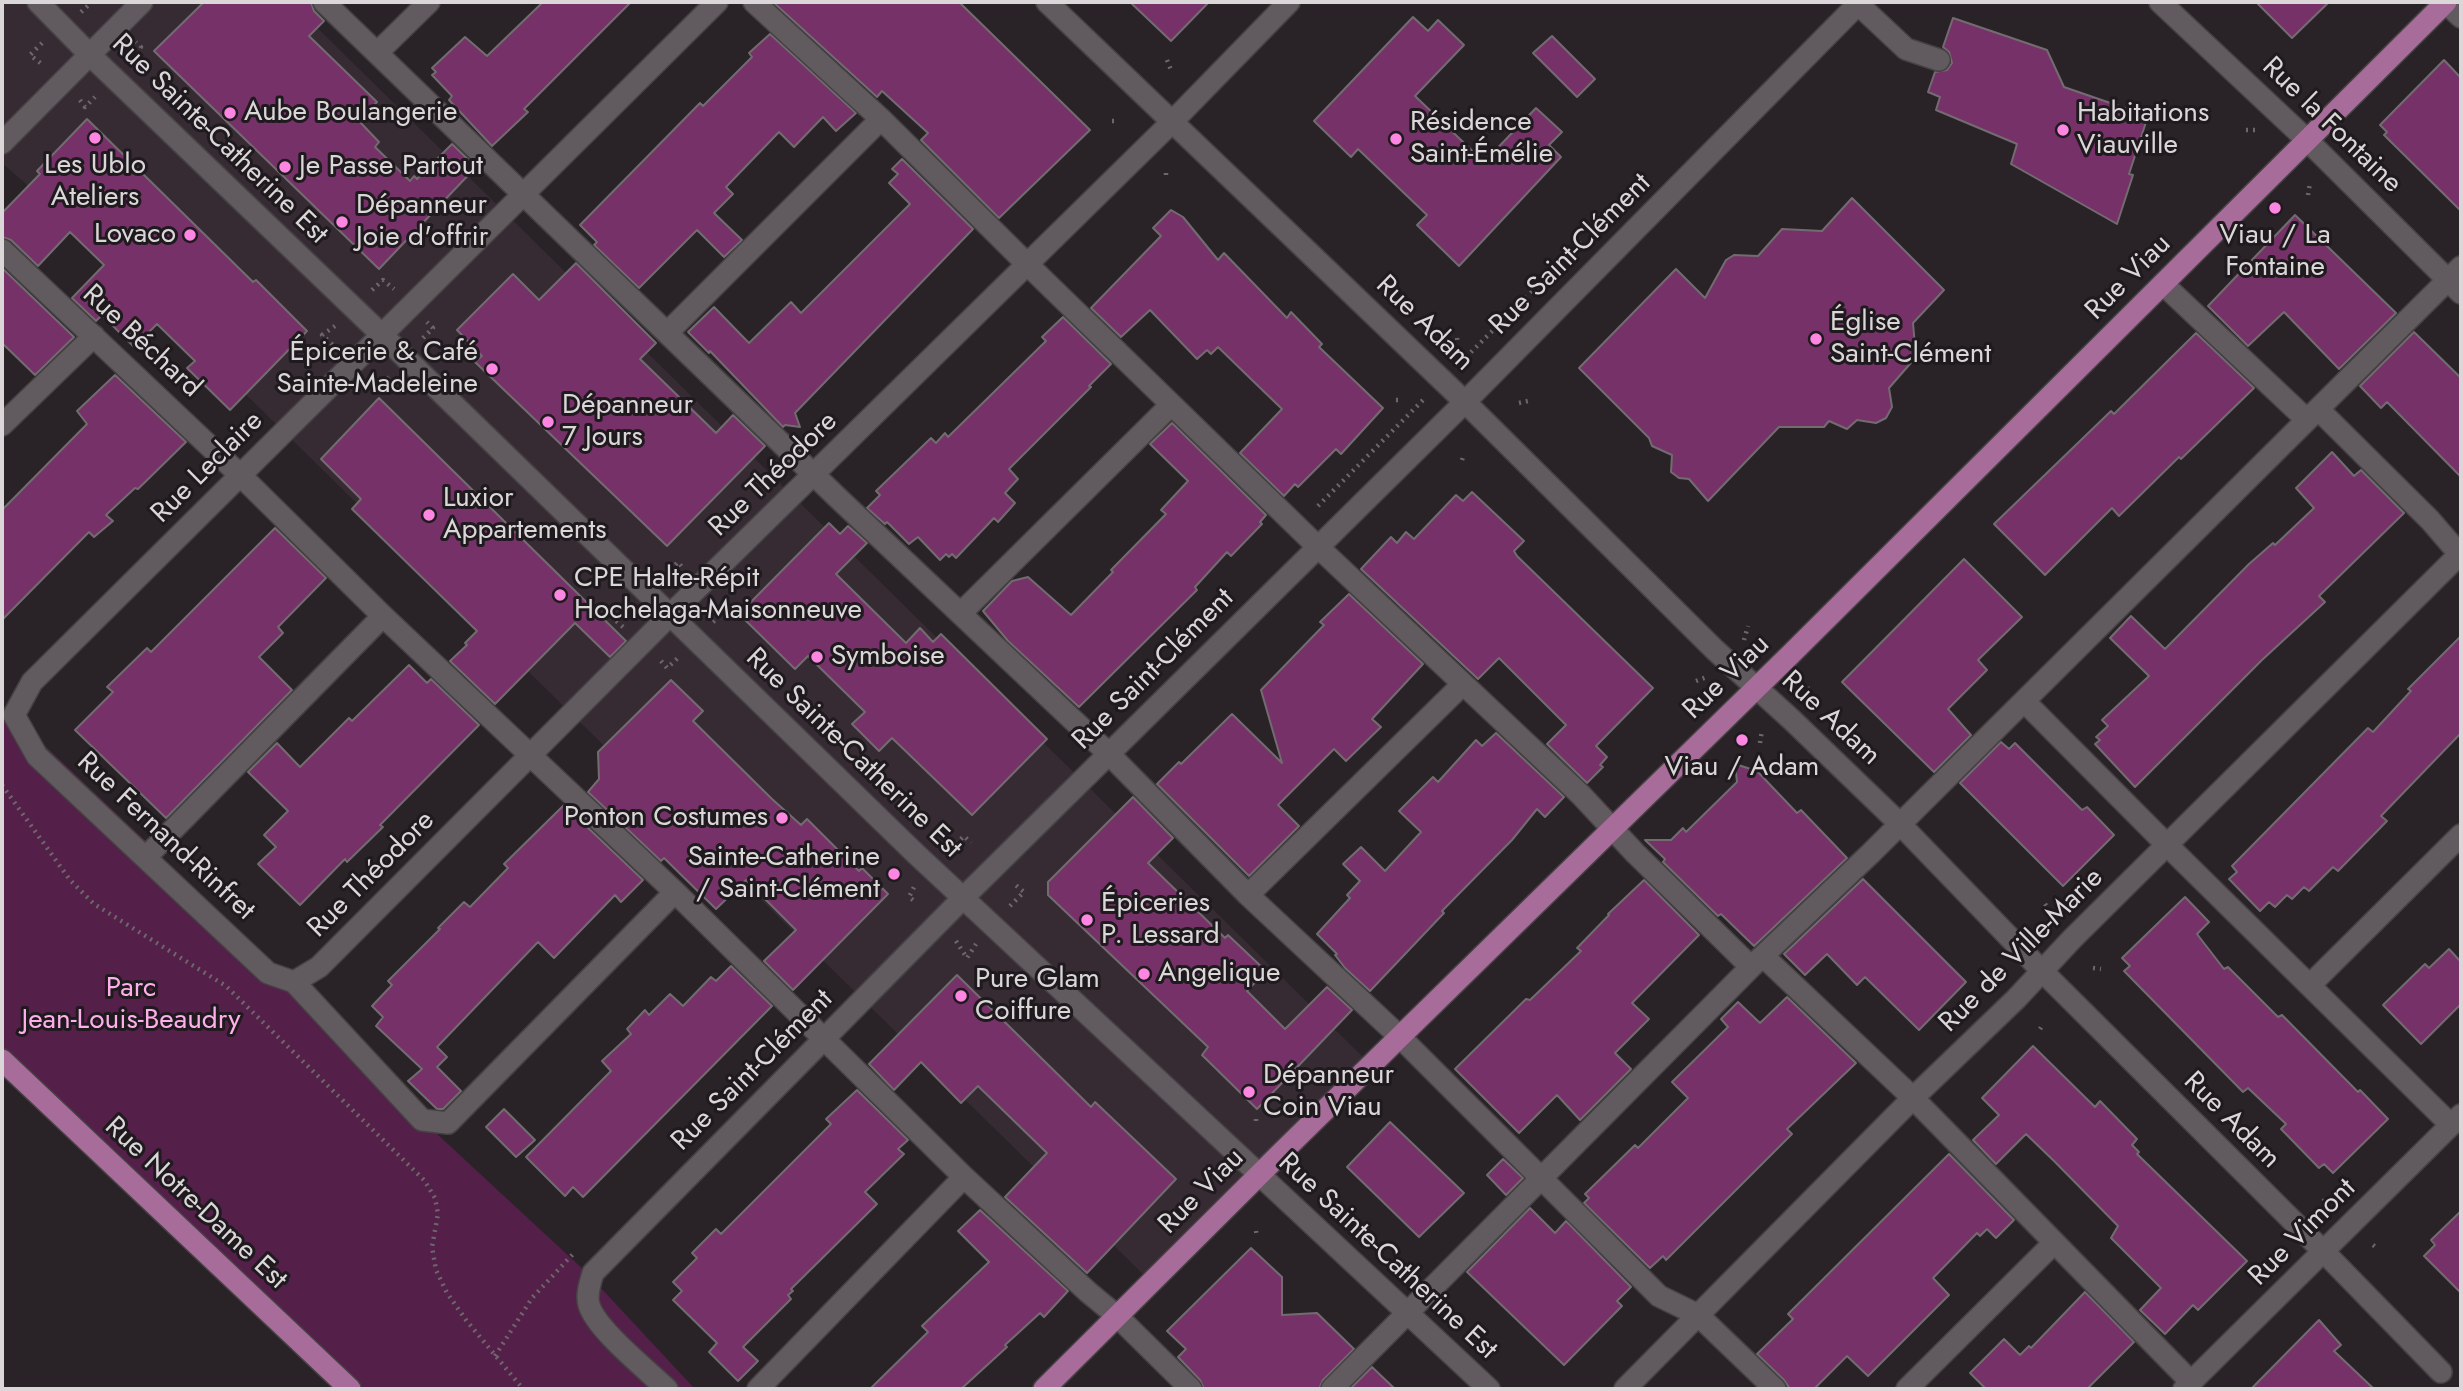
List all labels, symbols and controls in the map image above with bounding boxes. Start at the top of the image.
street label: Rue Sainte-Catherine Est [104,28,334,252]
street label: Rue la Fontaine [2254,51,2408,201]
place label: Aube Boulangerie [244,96,457,130]
place label: Habitations Viauville [2077,97,2209,163]
marker: Aube Boulangerie [222,105,238,121]
place label: Résidence Saint-Émélie [1410,106,1553,172]
marker: Habitations Viauville [2055,122,2071,138]
marker: Les Ublo Ateliers [87,130,103,146]
marker: Résidence Saint-Émélie [1388,131,1404,147]
place label: Les Ublo Ateliers [44,149,146,215]
place label: Je Passe Partout [299,150,483,184]
marker: Je Passe Partout [277,159,293,175]
street label: Rue Saint-Clément [1483,167,1659,343]
place label: Dépanneur Joie d'offrir [356,189,488,255]
marker: Viau / La Fontaine [2267,200,2283,216]
marker: Dépanneur Joie d'offrir [334,214,350,230]
place label: Lovaco [94,218,176,252]
place label: Viau / La Fontaine [2219,219,2331,285]
marker: Lovaco [182,227,198,243]
street label: Rue Viau [2079,228,2179,328]
street label: Rue Adam [1368,269,1480,379]
street label: Rue Béchard [75,278,207,406]
place label: Église Saint-Clément [1830,306,1991,372]
marker: Église Saint-Clément [1808,331,1824,347]
place label: Épicerie & Café Sainte-Madeleine [276,336,478,402]
marker: Épicerie & Café Sainte-Madeleine [484,361,500,377]
place label: Dépanneur 7 Jours [562,389,693,455]
street label: Rue Leclaire [145,405,271,531]
street label: Rue Théodore [703,405,845,545]
marker: Dépanneur 7 Jours [540,414,556,430]
place label: Luxior Appartements [443,482,607,548]
marker: Luxior Appartements [421,507,437,523]
place label: CPE Halte-Répit Hochelaga-Maisonneuve [574,562,862,628]
street label: Rue Saint-Clément [1066,582,1242,758]
marker: CPE Halte-Répit Hochelaga-Maisonneuve [552,587,568,603]
street label: Rue Viau [1677,629,1777,727]
place label: Symboise [831,640,945,674]
street label: Rue Sainte-Catherine Est [738,642,968,866]
marker: Symboise [809,649,825,665]
street label: Rue Adam [1774,665,1886,773]
marker: Viau / Adam [1734,732,1750,748]
street label: Rue Fernand-Rinfret [69,746,261,928]
place label: Viau / Adam [1665,751,1819,785]
place label: Ponton Costumes [564,801,768,835]
street label: Rue Théodore [302,805,442,945]
marker: Ponton Costumes [774,810,790,826]
place label: Sainte-Catherine / Saint-Clément [688,841,880,907]
street label: Rue de Ville-Marie [1933,862,2111,1040]
marker: Sainte-Catherine / Saint-Clément [886,866,902,882]
place label: Épiceries P. Lessard [1101,887,1220,953]
marker: Épiceries P. Lessard [1079,912,1095,928]
place label: Angelique [1158,957,1280,991]
place label: Pure Glam Coiffure [975,963,1100,1029]
marker: Angelique [1136,966,1152,982]
park label: Parc Jean-Louis-Beaudry [21,972,241,1038]
street label: Rue Saint-Clément [665,983,841,1159]
marker: Pure Glam Coiffure [953,988,969,1004]
place label: Dépanneur Coin Viau [1263,1059,1394,1125]
street label: Rue Adam [2176,1066,2286,1176]
marker: Dépanneur Coin Viau [1241,1084,1257,1100]
street label: Rue Notre-Dame Est [97,1111,293,1297]
street label: Rue Viau [1152,1142,1252,1242]
street label: Rue Sainte-Catherine Est [1270,1147,1504,1367]
street label: Rue Vimont [2243,1173,2363,1293]

